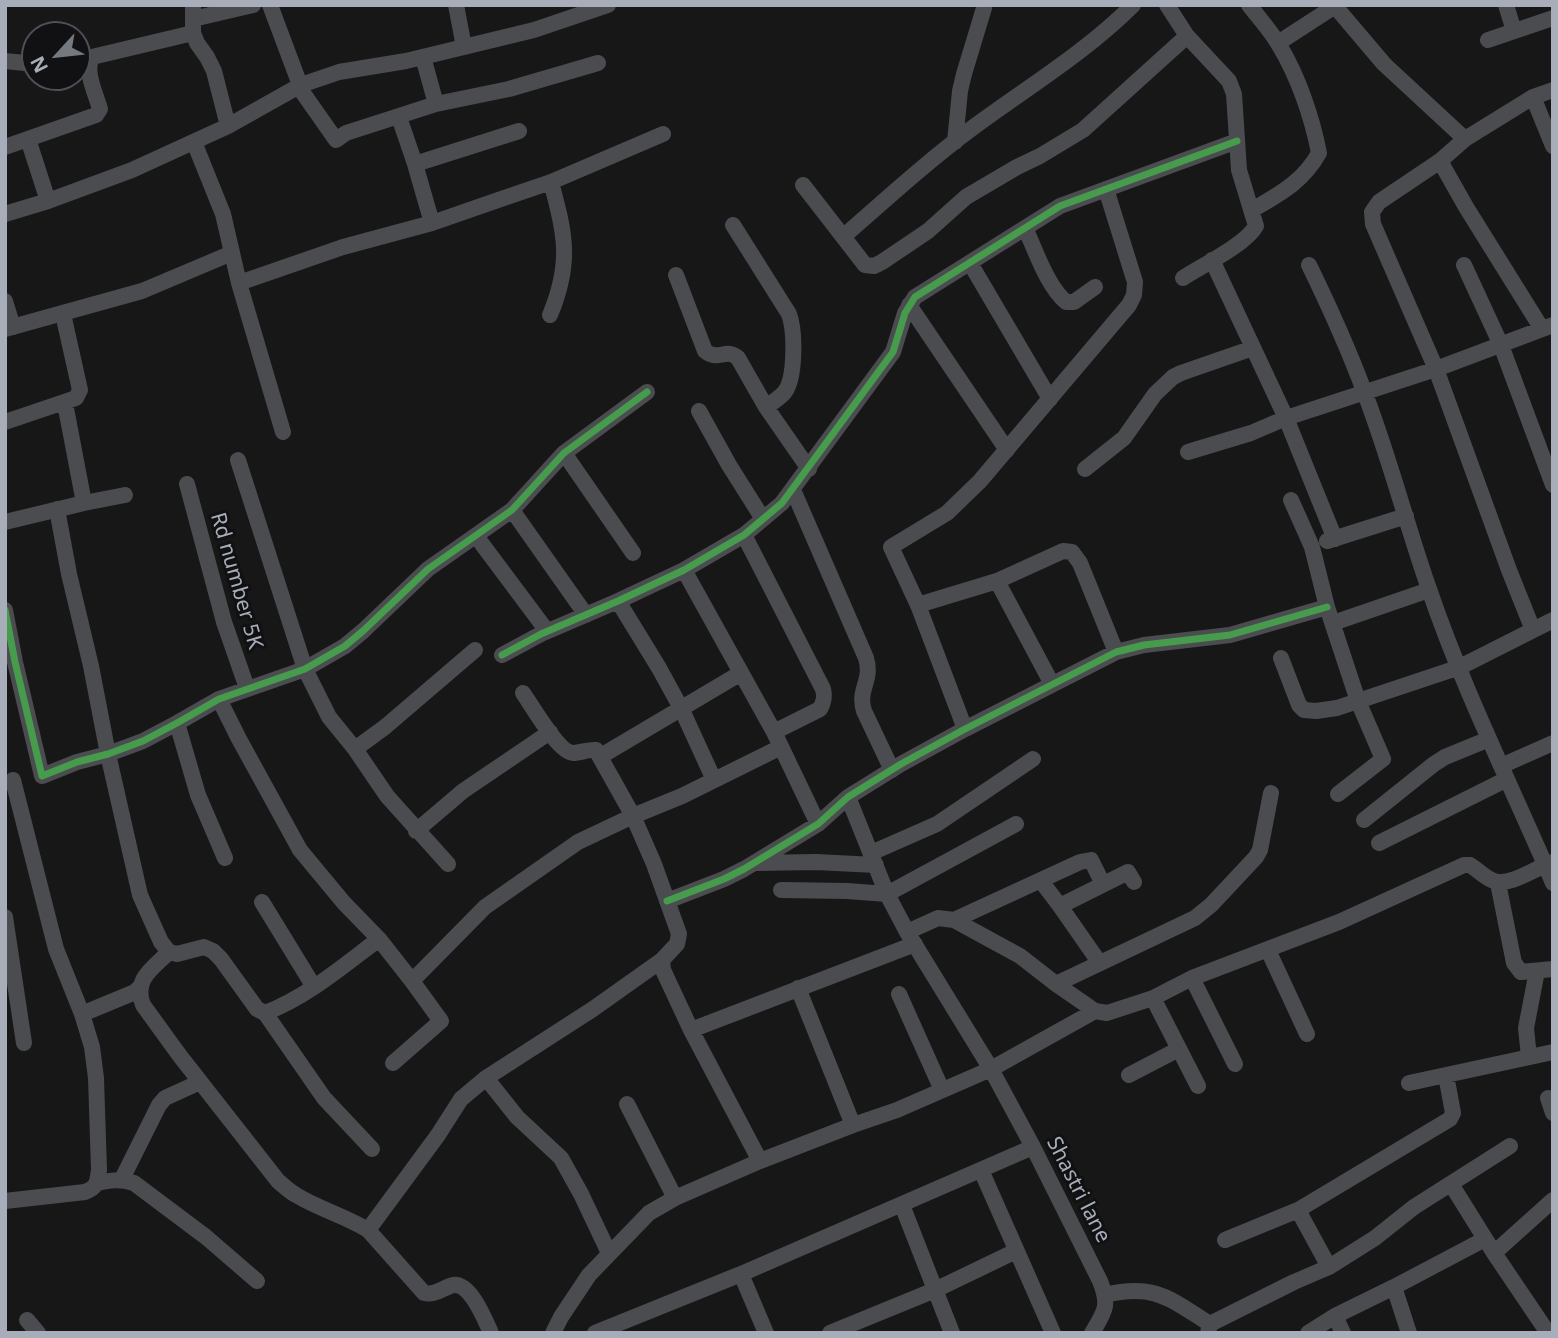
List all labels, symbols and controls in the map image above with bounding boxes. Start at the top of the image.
north arrow [21,21,91,91]
text: N [24,52,54,77]
street label: Rd number 5K [204,510,268,652]
street label: Shastri lane [1041,1133,1115,1247]

